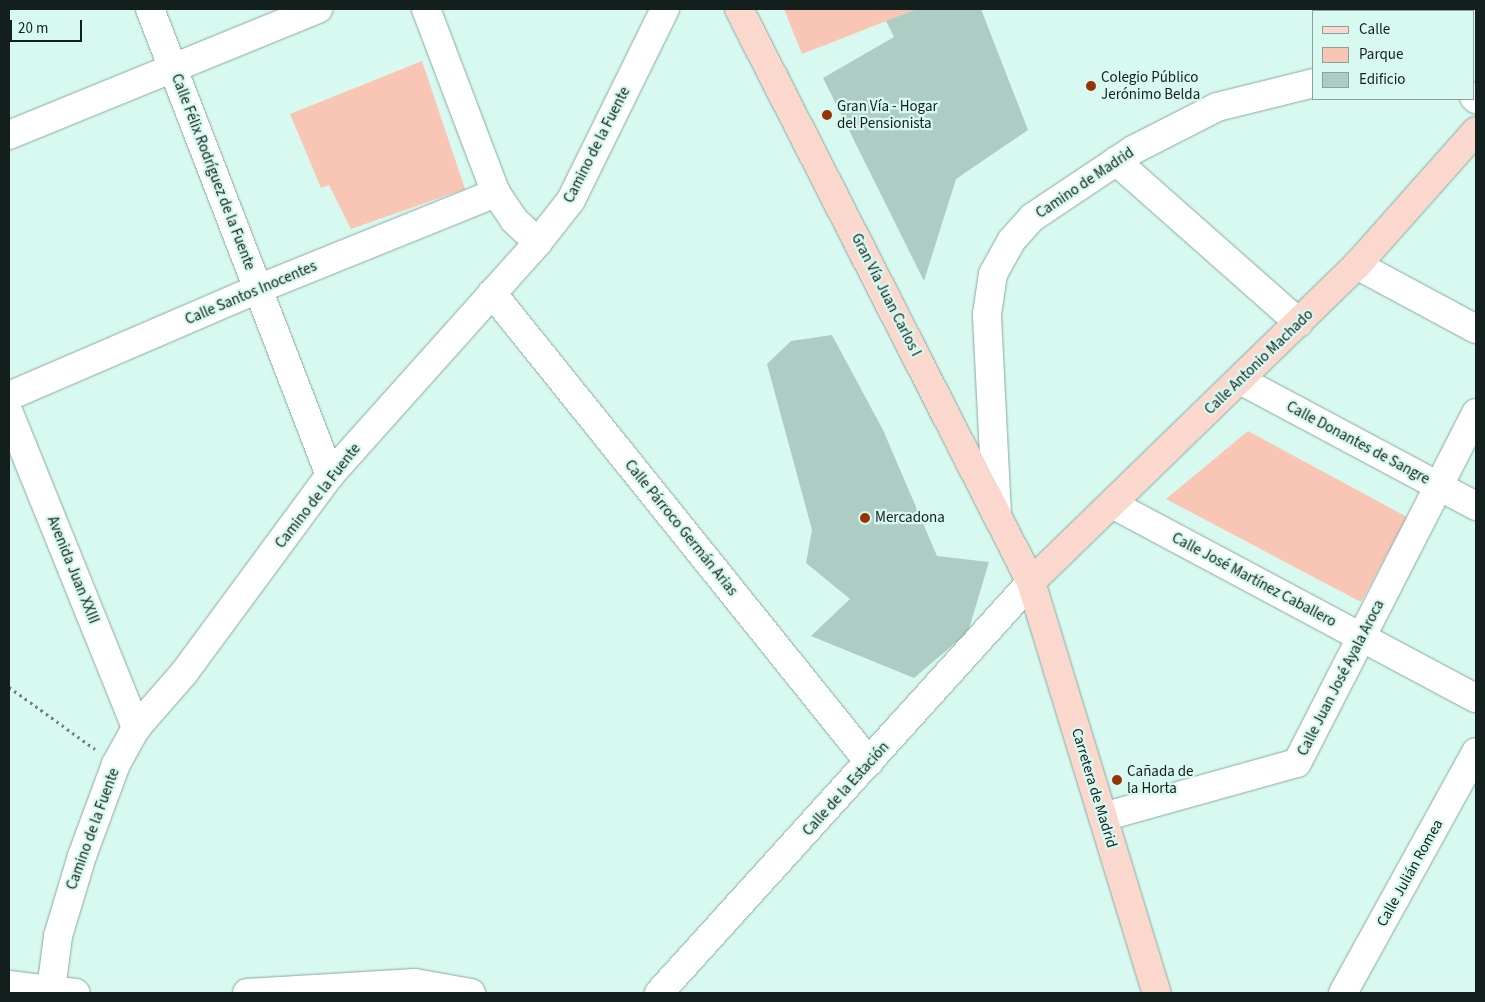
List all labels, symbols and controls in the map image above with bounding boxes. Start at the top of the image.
scale bar [12,10,85,42]
legend [1312,10,1475,100]
text: 20 m [18,18,48,39]
text: Calle [1359,19,1390,40]
text: Parque [1359,44,1403,65]
place label: Colegio Público Jerónimo Belda [1101,68,1200,103]
text: Edificio [1359,69,1406,90]
street label: Calle Félix Rodríguez de la Fuente [167,71,259,273]
marker: Colegio Público Jerónimo Belda [1085,80,1097,92]
street label: Camino de la Fuente [560,84,634,206]
place label: Gran Vía - Hogar del Pensionista [837,97,938,132]
marker: Gran Vía - Hogar del Pensionista [821,109,833,121]
street label: Camino de Madrid [1033,144,1137,222]
street label: Gran Vía Juan Carlos I [847,230,925,360]
street label: Calle Santos Inocentes [182,257,320,329]
street label: Calle Antonio Machado [1201,305,1317,419]
street label: Calle Donantes de Sangre [1283,398,1433,488]
street label: Camino de la Fuente [272,440,364,552]
street label: Calle Párroco Germán Arias [621,456,741,600]
place label: Mercadona [875,509,945,527]
marker: Mercadona [859,512,871,524]
street label: Avenida Juan XXIII [43,514,103,626]
street label: Calle José Martínez Caballero [1169,529,1339,631]
street label: Calle Juan José Ayala Aroca [1294,597,1388,759]
street label: Carretera de Madrid [1067,726,1121,850]
street label: Calle de la Estación [799,738,893,840]
place label: Cañada de la Horta [1127,762,1194,797]
street label: Camino de la Fuente [63,766,123,892]
marker: Cañada de la Horta [1111,774,1123,786]
street label: Calle Julián Romea [1373,816,1447,930]

